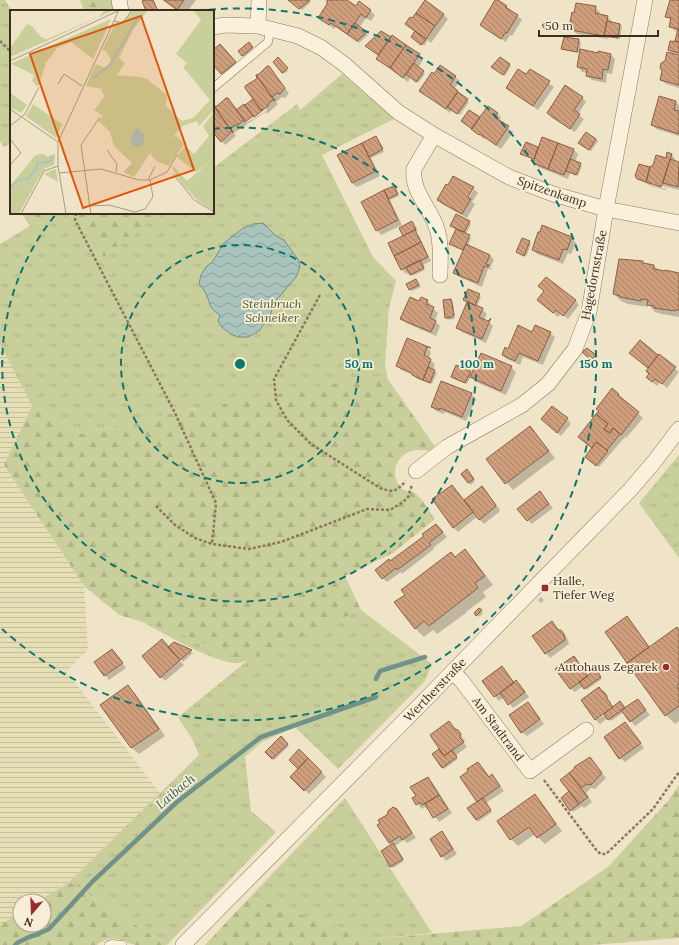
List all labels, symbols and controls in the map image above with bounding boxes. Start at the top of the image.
inset map [10,10,214,214]
scale bar [539,12,658,38]
text: 50 m [545,18,573,33]
street label: Spitzenkamp [515,173,589,210]
street label: Hagedornstraße [577,228,610,321]
park label: Steinbruch Schneiker [242,296,302,325]
text: 50 m [345,356,373,371]
text: 100 m [460,356,494,371]
text: 150 m [579,356,613,371]
centre of rings [233,357,247,371]
place label: Halle, Tiefer Weg [553,573,614,602]
marker: Halle, Tiefer Weg [540,583,550,593]
street label: Wertherstraße [400,654,469,725]
place label: Autohaus Zegarek [557,659,659,674]
marker: Autohaus Zegarek [661,662,671,672]
street label: Am Stadtrand [469,693,527,764]
water label: Laibach [152,770,199,813]
north arrow [12,893,52,933]
text: N [22,914,35,930]

